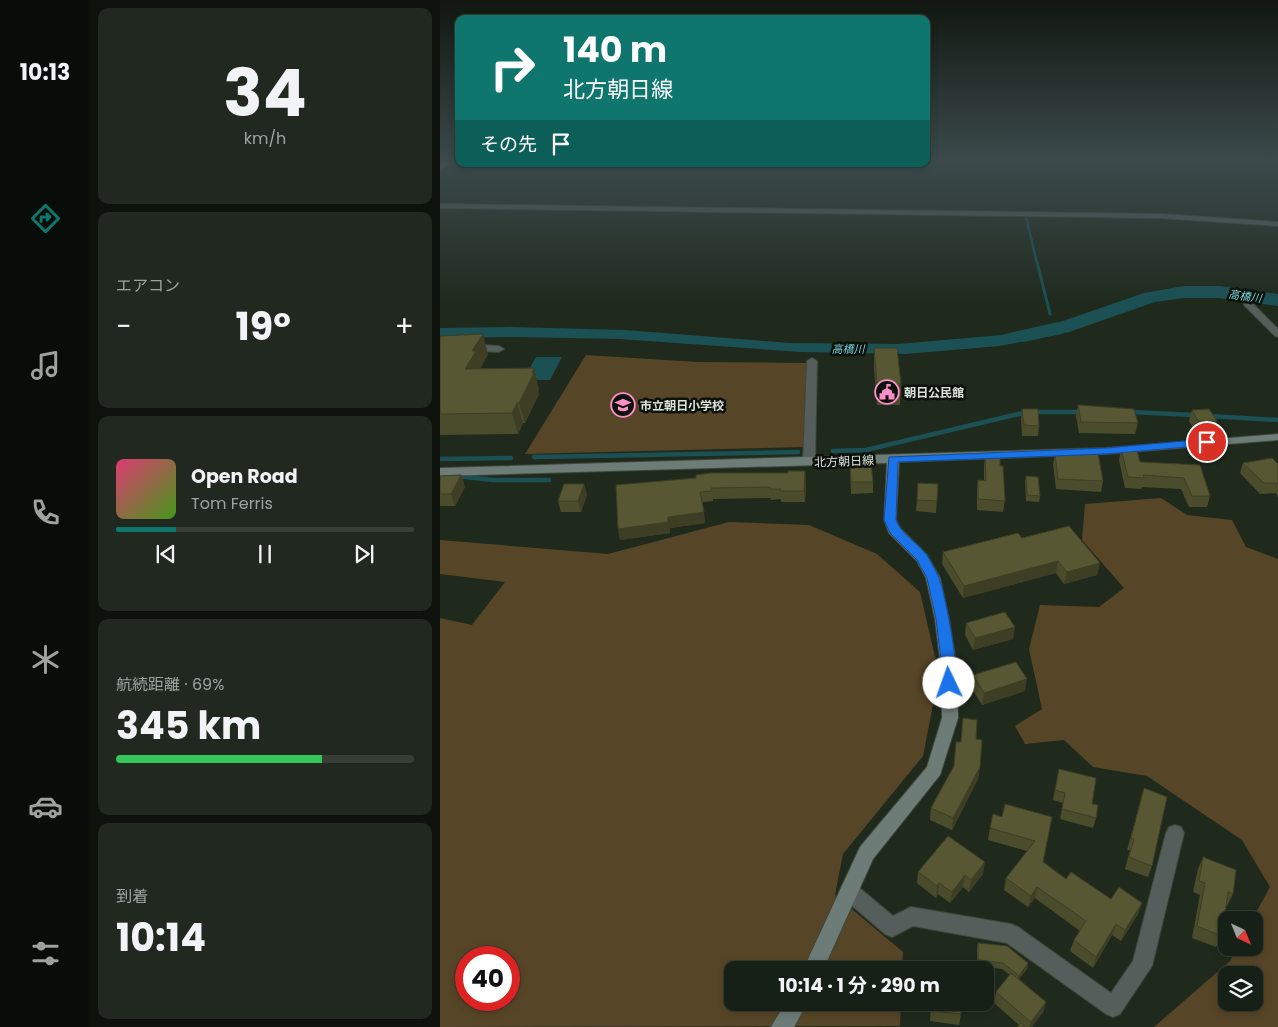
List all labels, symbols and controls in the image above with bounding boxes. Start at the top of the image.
text: 140 m [563,25,667,74]
icon: right [480,35,545,100]
text: 34 [223,48,307,139]
text: 10:13 [20,57,70,88]
text: 北方朝日線 [563,74,673,105]
text: km/h [244,127,286,150]
icon: arrive [547,130,575,158]
text: その先 [480,131,537,158]
icon: directions [28,201,63,236]
text: エアコン [116,274,180,297]
water label: 高橋川 [1228,286,1263,306]
text: 19° [236,300,291,353]
text: − [116,307,131,346]
text: + [395,307,414,346]
water label: 高橋川 [832,341,865,357]
icon: music [28,348,63,383]
public building icon: 朝日公民館 [874,379,900,405]
place label: 朝日公民館 [904,384,964,401]
school or university icon: 市立朝日小学校 [610,392,636,418]
place label: 市立朝日小学校 [640,397,724,414]
pin [1186,421,1228,463]
icon: arrive [1193,428,1221,456]
street label: 北方朝日線 [814,451,874,471]
text: Open Road [191,463,298,490]
text: Tom Ferris [191,492,273,515]
icon: phone [28,495,63,530]
icon: previous [152,540,180,568]
icon: pause [251,540,279,568]
icon: next [350,540,378,568]
icon: climate [28,642,63,677]
position arrow [922,656,974,708]
text: 航続距離 · 69% [116,673,224,696]
text: 345 km [116,699,261,752]
icon: car [28,789,63,824]
text: 到着 [116,885,148,908]
text: 10:14 [116,911,206,964]
north arrow [1218,911,1262,956]
map controls [1218,911,1263,1011]
icon: filters [28,936,63,971]
speed limit sign: 40 [455,946,520,1011]
button: layers [1218,966,1263,1011]
text: 10:14 · 1 分 · 290 m [778,972,940,999]

